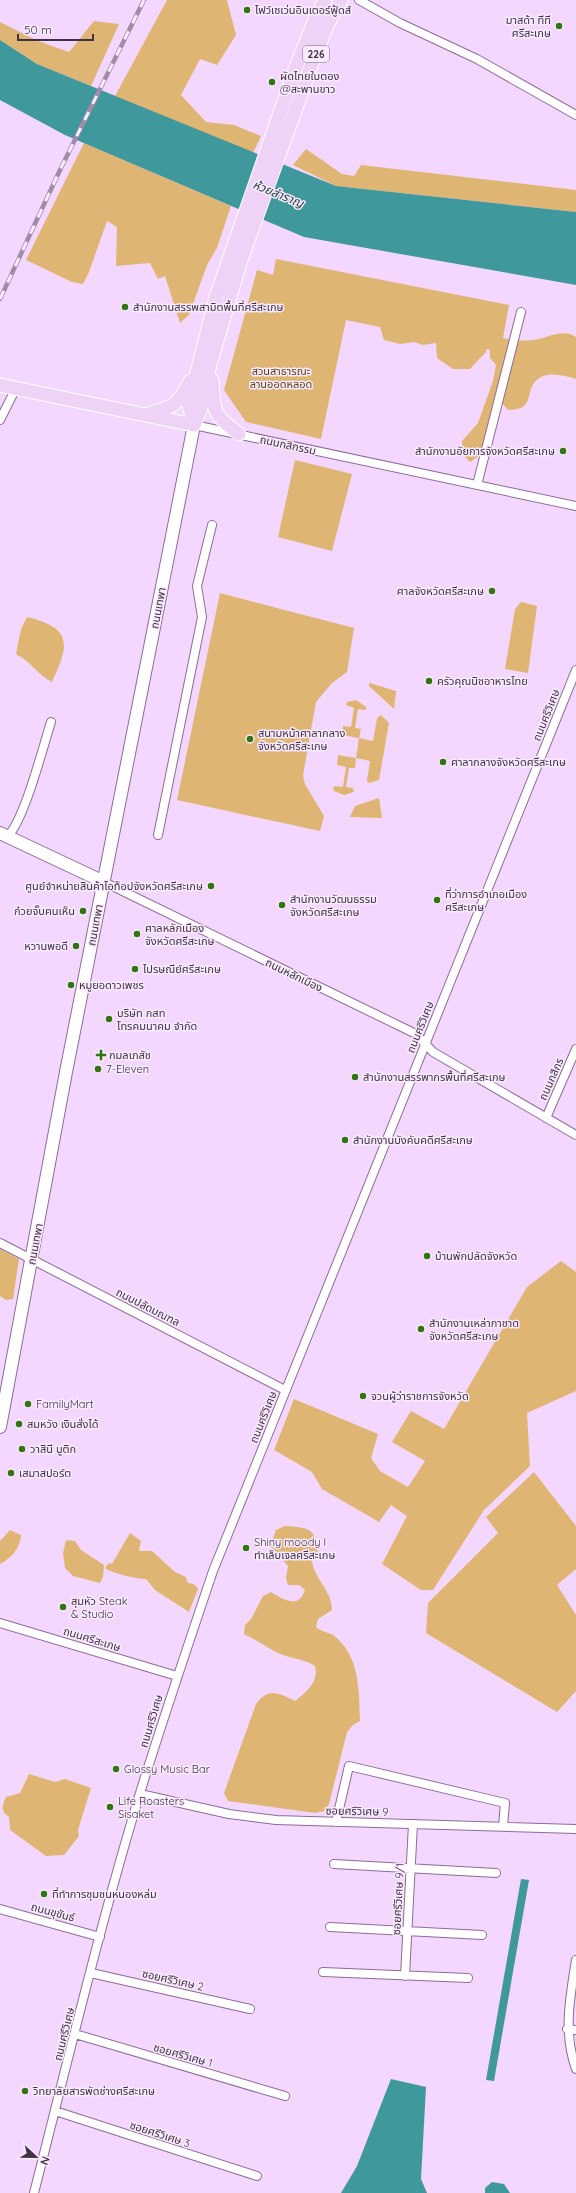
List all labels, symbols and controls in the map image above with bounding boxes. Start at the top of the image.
place label: โฟว์เซเว่นอินเตอร์ฟู้ดส์ [255,3,351,17]
marker: โฟว์เซเว่นอินเตอร์ฟู้ดส์ [242,5,252,15]
place label: มาสด้า ทีที ศรีสะเกษ [506,13,551,40]
scale bar [18,16,93,42]
marker: มาสด้า ทีที ศรีสะเกษ [554,21,564,31]
text: 50 m [24,22,52,37]
road number: 226 [303,46,329,62]
place label: ผัดไทยใบตอง @สะพานขาว [280,69,339,96]
marker: ผัดไทยใบตอง @สะพานขาว [267,77,277,87]
water label: ห้วยสำราญ [251,177,307,211]
place label: สำนักงานสรรพสามิตพื้นที่ศรีสะเกษ [133,299,284,314]
marker: สำนักงานสรรพสามิตพื้นที่ศรีสะเกษ [120,302,130,312]
park label: สวนสาธารณะ ลานออดหลอด [250,364,312,391]
street label: ถนนกสิกรรม [259,432,317,458]
place label: สำนักงานอัยการจังหวัดศรีสะเกษ [415,444,555,458]
marker: สำนักงานอัยการจังหวัดศรีสะเกษ [558,446,568,456]
place label: ศาลจังหวัดศรีสะเกษ [397,584,484,598]
street label: ถนนเทพา [147,586,169,630]
marker: ศาลจังหวัดศรีสะเกษ [487,586,497,596]
place label: ครัวคุณนิชอาหารไทย [437,674,528,688]
marker: ครัวคุณนิชอาหารไทย [424,676,434,686]
street label: ถนนศรีวิเศษ [529,687,563,743]
place label: สนามหน้าศาลากลาง จังหวัดศรีสะเกษ [258,726,345,753]
marker: สนามหน้าศาลากลาง จังหวัดศรีสะเกษ [245,734,255,744]
place label: ศาลากลางจังหวัดศรีสะเกษ [451,755,566,769]
marker: ศาลากลางจังหวัดศรีสะเกษ [438,757,448,767]
place label: ศูนย์จำหน่ายสินค้าโอท็อปจังหวัดศรีสะเกษ [25,879,203,893]
marker: ศูนย์จำหน่ายสินค้าโอท็อปจังหวัดศรีสะเกษ [206,881,216,891]
place label: ที่ว่าการอำเภอเมือง ศรีสะเกษ [445,886,527,914]
place label: สำนักงานวัฒนธรรม จังหวัดศรีสะเกษ [290,892,377,919]
marker: ที่ว่าการอำเภอเมือง ศรีสะเกษ [432,895,442,905]
marker: สำนักงานวัฒนธรรม จังหวัดศรีสะเกษ [277,900,287,910]
street label: ถนนเทพา [84,903,106,947]
place label: ก๋วยจั๊บฅนเห็น [14,904,75,918]
marker: ก๋วยจั๊บฅนเห็น [78,906,88,916]
place label: ศาลหลักเมือง จังหวัดศรีสะเกษ [145,921,215,948]
marker: ศาลหลักเมือง จังหวัดศรีสะเกษ [132,929,142,939]
place label: หวานพอดี [24,939,68,953]
marker: หวานพอดี [71,941,81,951]
street label: ถนนหลักเมือง [263,955,325,995]
place label: ไปรษณีย์ศรีสะเกษ [142,962,221,976]
marker: ไปรษณีย์ศรีสะเกษ [130,964,140,974]
place label: หมูยอดาวเพชร [79,978,144,992]
marker: หมูยอดาวเพชร [66,980,76,990]
street label: ถนนศรีวิเศษ [403,999,437,1055]
place label: บริษัท กสท โทรคมนาคม จำกัด [117,1006,197,1033]
marker: บริษัท กสท โทรคมนาคม จำกัด [104,1014,114,1024]
place label: กมลเภสัช [109,1048,151,1062]
marker: กมลเภสัช [96,1050,106,1060]
street label: ถนนกสิกร [535,1056,567,1102]
place label: 7-Eleven [106,1062,149,1076]
marker: 7-Eleven [93,1064,103,1074]
place label: สำนักงานสรรพากรพื้นที่ศรีสะเกษ [363,1069,506,1084]
marker: สำนักงานสรรพากรพื้นที่ศรีสะเกษ [350,1072,360,1082]
place label: สำนักงานบังคับคดีศรีสะเกษ [353,1133,473,1147]
marker: สำนักงานบังคับคดีศรีสะเกษ [340,1135,350,1145]
street label: ถนนเทพา [24,1222,46,1266]
place label: บ้านพักปลัดจังหวัด [435,1249,517,1263]
marker: บ้านพักปลัดจังหวัด [422,1251,432,1261]
street label: ถนนปลัดมณฑล [114,1285,182,1329]
place label: สำนักงานเหล่ากาชาด จังหวัดศรีสะเกษ [429,1316,519,1343]
marker: สำนักงานเหล่ากาชาด จังหวัดศรีสะเกษ [416,1324,426,1334]
street label: ถนนศรีวิเศษ [246,1389,280,1445]
place label: จวนผู้ว่าราชการจังหวัด [371,1389,469,1403]
marker: จวนผู้ว่าราชการจังหวัด [358,1391,368,1401]
place label: FamilyMart [36,1397,94,1411]
marker: FamilyMart [23,1399,33,1409]
place label: สมหวัง เงินสั่งได้ [27,1417,99,1431]
marker: สมหวัง เงินสั่งได้ [14,1419,24,1429]
place label: วาสินี บูติก [30,1442,76,1456]
marker: วาสินี บูติก [17,1444,27,1454]
place label: เสมาสปอร์ต [19,1466,71,1480]
marker: เสมาสปอร์ต [6,1468,16,1478]
place label: Shiny moody l ทำเล็บเจลศรีสะเกษ [254,1535,335,1562]
marker: Shiny moody l ทำเล็บเจลศรีสะเกษ [241,1543,251,1553]
place label: สุมหัว Steak & Studio [71,1594,128,1621]
marker: สุมหัว Steak & Studio [58,1602,68,1612]
street label: ถนนศรีสะเกษ [62,1624,122,1654]
street label: ถนนศรีวิเศษ [136,1693,166,1749]
place label: Glossy Music Bar [124,1762,211,1776]
marker: Glossy Music Bar [111,1764,121,1774]
place label: Life Roasters Sisaket [118,1794,184,1821]
marker: Life Roasters Sisaket [105,1802,115,1812]
street label: ซอยศรีวิเศษ 9 [325,1803,389,1819]
street label: ซอยศรีวิเศษ 9/1 [389,1862,407,1936]
place label: ที่ทำการชุมชนหนองหล่ม [52,1886,157,1901]
marker: ที่ทำการชุมชนหนองหล่ม [39,1889,49,1899]
street label: ถนนขุขันธ์ [30,1899,77,1925]
street label: ซอยศรีวิเศษ 2 [141,1966,205,1994]
street label: ถนนศรีวิเศษ [51,2006,77,2062]
street label: ซอยศรีวิเศษ 1 [152,2040,214,2070]
place label: วิทยาลัยสารพัดช่างศรีสะเกษ [33,2084,155,2098]
marker: วิทยาลัยสารพัดช่างศรีสะเกษ [20,2086,30,2096]
street label: ซอยศรีวิเศษ 3 [128,2118,192,2150]
north arrow [16,2137,56,2177]
text: N [37,2154,53,2167]

